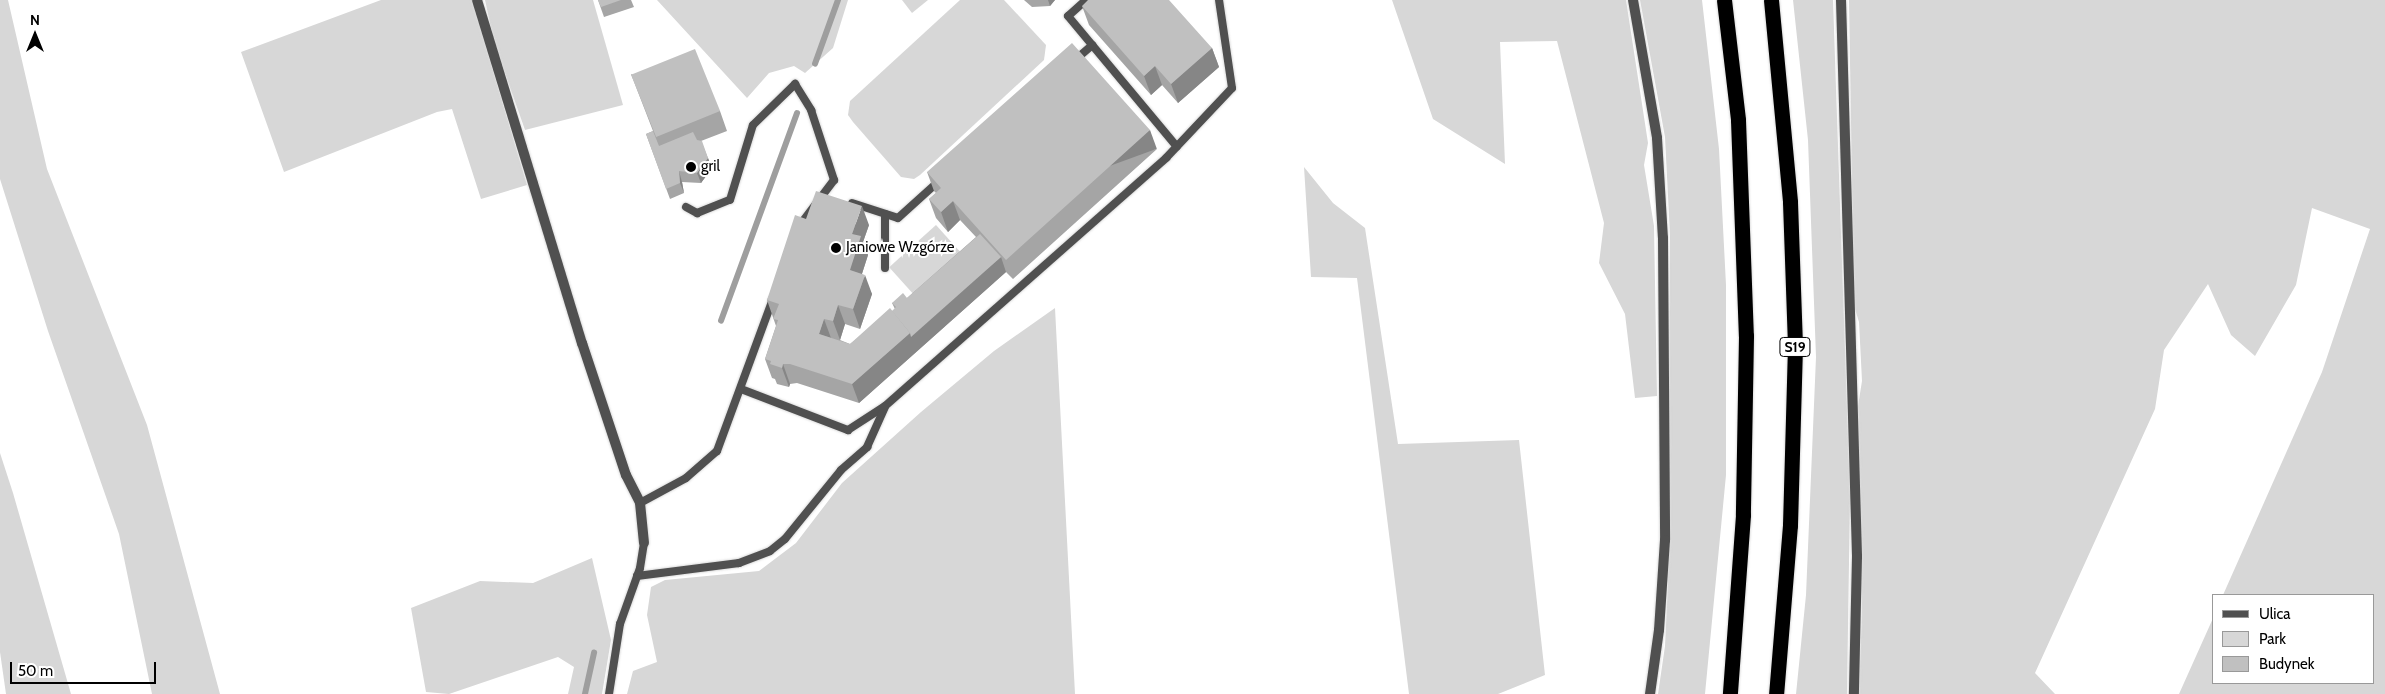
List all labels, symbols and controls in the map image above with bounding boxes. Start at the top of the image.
north arrow [10,10,60,60]
text: N [30,11,40,29]
place label: gril [701,158,720,176]
marker: gril [685,161,697,173]
place label: Janiowe Wzgórze [846,239,955,257]
marker: Janiowe Wzgórze [830,242,842,254]
road number: S19 [1779,336,1811,358]
legend [2212,594,2375,684]
text: Ulica [2259,605,2290,623]
text: Park [2259,630,2286,648]
scale bar [12,652,159,684]
text: Budynek [2259,655,2314,673]
text: 50 m [18,662,53,680]

